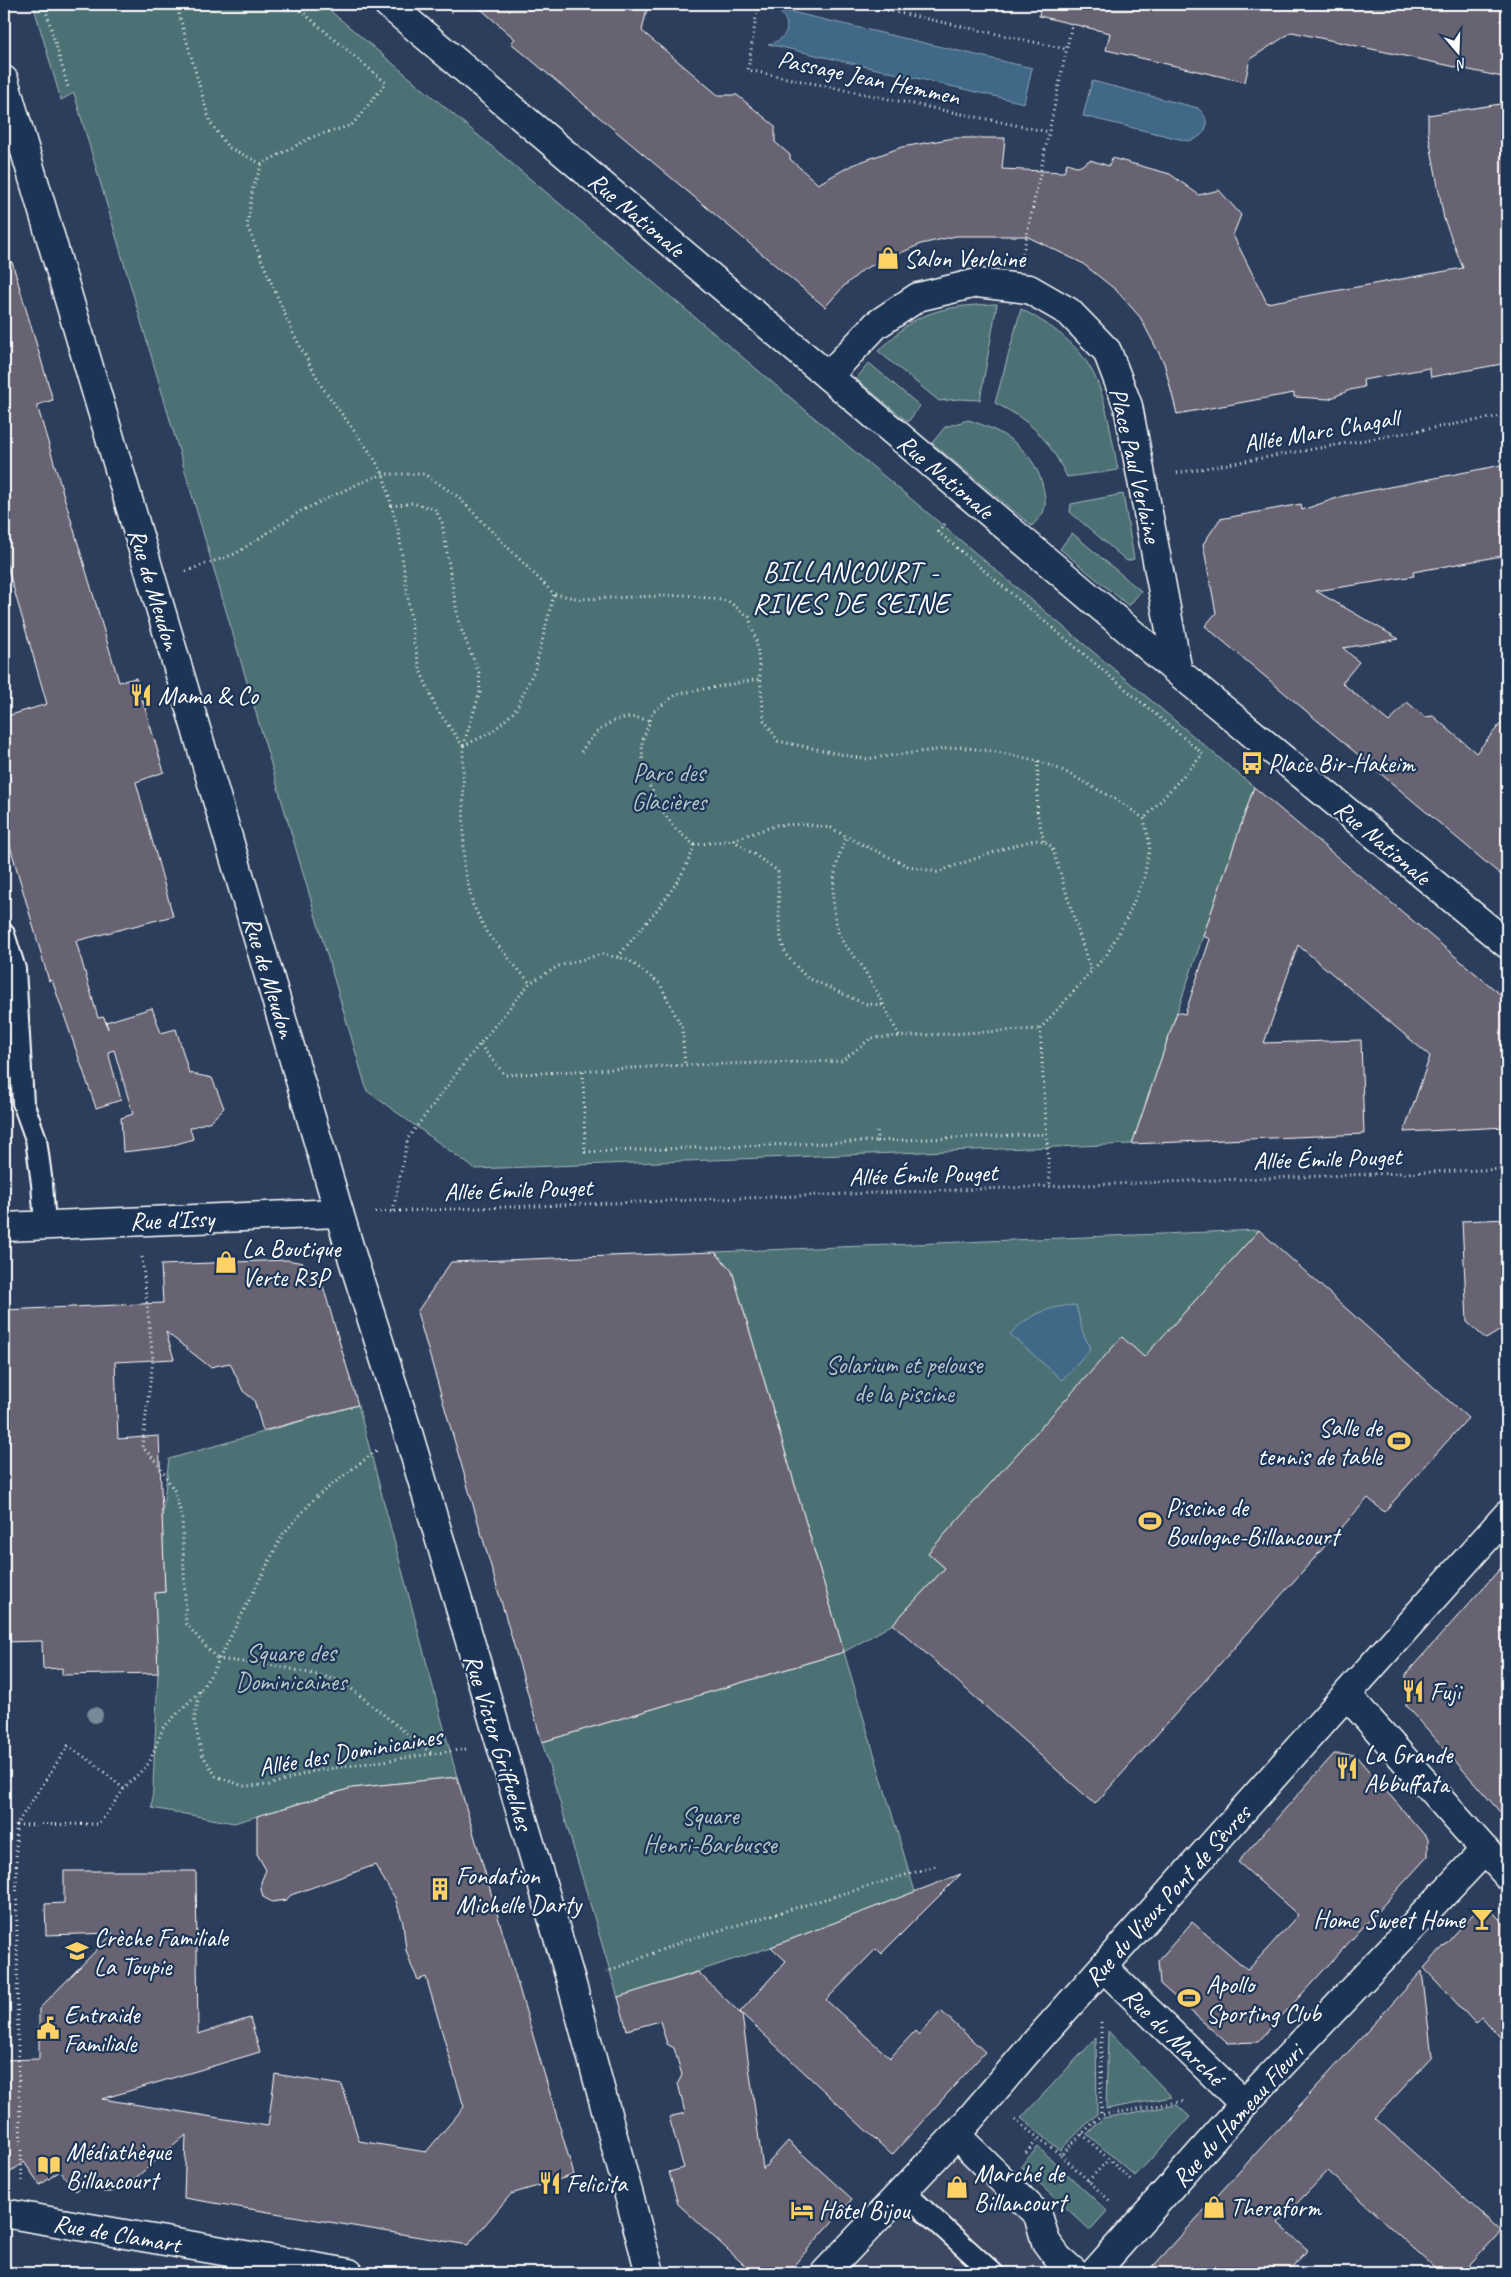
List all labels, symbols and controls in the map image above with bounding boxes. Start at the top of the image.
north arrow [1434,28,1484,78]
street label: Passage Jean Hemmen [775,43,964,113]
text: N [1453,54,1469,74]
street label: Rue Nationale [582,165,693,266]
place label: Salon Verlaine [904,243,1027,275]
shop icon: Salon Verlaine [875,245,901,271]
street label: Place Paul Verlaine [1102,385,1169,548]
street label: Allée Marc Chagall [1241,401,1406,460]
street label: Rue Nationale [891,427,1002,528]
street label: Rue de Meudon [120,525,188,656]
district label: BILLANCOURT - RIVES DE SEINE [752,554,952,621]
place label: Mama & Co [158,680,259,712]
restaurant icon: Mama & Co [128,682,154,708]
place label: Place Bir-Hakeim [1268,748,1417,780]
bus stop icon: Place Bir-Hakeim [1239,750,1265,776]
park label: Parc des Glacières [632,757,709,818]
street label: Rue Nationale [1328,793,1439,894]
street label: Rue de Meudon [235,913,303,1044]
street label: Allée Émile Pouget [1252,1140,1404,1178]
street label: Allée Émile Pouget [848,1156,1000,1194]
street label: Allée Émile Pouget [443,1171,595,1209]
street label: Rue d'Issy [129,1202,217,1237]
place label: La Boutique Verte R3P [242,1233,342,1294]
shop icon: La Boutique Verte R3P [213,1249,239,1275]
park label: Solarium et pelouse de la piscine [826,1349,984,1410]
place label: Salle de tennis de table [1257,1412,1384,1473]
sports icon: Salle de tennis de table [1386,1428,1412,1454]
place label: Piscine de Boulogne-Billancourt [1166,1492,1342,1553]
sports icon: Piscine de Boulogne-Billancourt [1137,1508,1163,1534]
park label: Square des Dominicaines [236,1637,349,1698]
street label: Rue Victor Griffuelhes [456,1651,541,1836]
place label: Fuji [1430,1676,1463,1708]
restaurant icon: Fuji [1400,1678,1426,1704]
street label: Allée des Dominicaines [256,1720,447,1784]
place label: La Grande Abbuffata [1364,1739,1454,1800]
restaurant icon: La Grande Abbuffata [1334,1755,1360,1781]
street label: Rue du Vieux Pont de Sèvres [1078,1796,1260,1993]
park label: Square Henri-Barbusse [643,1800,779,1861]
place label: Fondation Michelle Darty [456,1860,584,1921]
building icon: Fondation Michelle Darty [427,1876,453,1902]
place label: Home Sweet Home [1313,1904,1467,1936]
bar icon: Home Sweet Home [1469,1906,1495,1932]
place label: Crèche Familiale La Toupie [94,1922,230,1983]
school or university icon: Crèche Familiale La Toupie [64,1938,90,1964]
place label: Apollo Sporting Club [1206,1969,1323,2030]
street label: Rue du Marché [1116,1981,1233,2095]
sports icon: Apollo Sporting Club [1176,1985,1202,2011]
place label: Entraide Familiale [64,1999,141,2060]
public building icon: Entraide Familiale [35,2015,61,2041]
street label: Rue du Hameau Fleuri [1165,2035,1313,2194]
place label: Médiathèque Billancourt [66,2136,173,2197]
library icon: Médiathèque Billancourt [36,2152,62,2178]
place label: Marché de Billancourt [974,2158,1070,2219]
place label: Felicita [566,2168,629,2200]
restaurant icon: Felicita [537,2170,563,2196]
shop icon: Marché de Billancourt [944,2174,970,2200]
place label: Theraform [1230,2192,1323,2224]
shop icon: Theraform [1201,2194,1227,2220]
place label: Hôtel Bijou [819,2195,911,2227]
hotel icon: Hôtel Bijou [789,2197,815,2223]
street label: Rue de Clamart [51,2207,185,2261]

